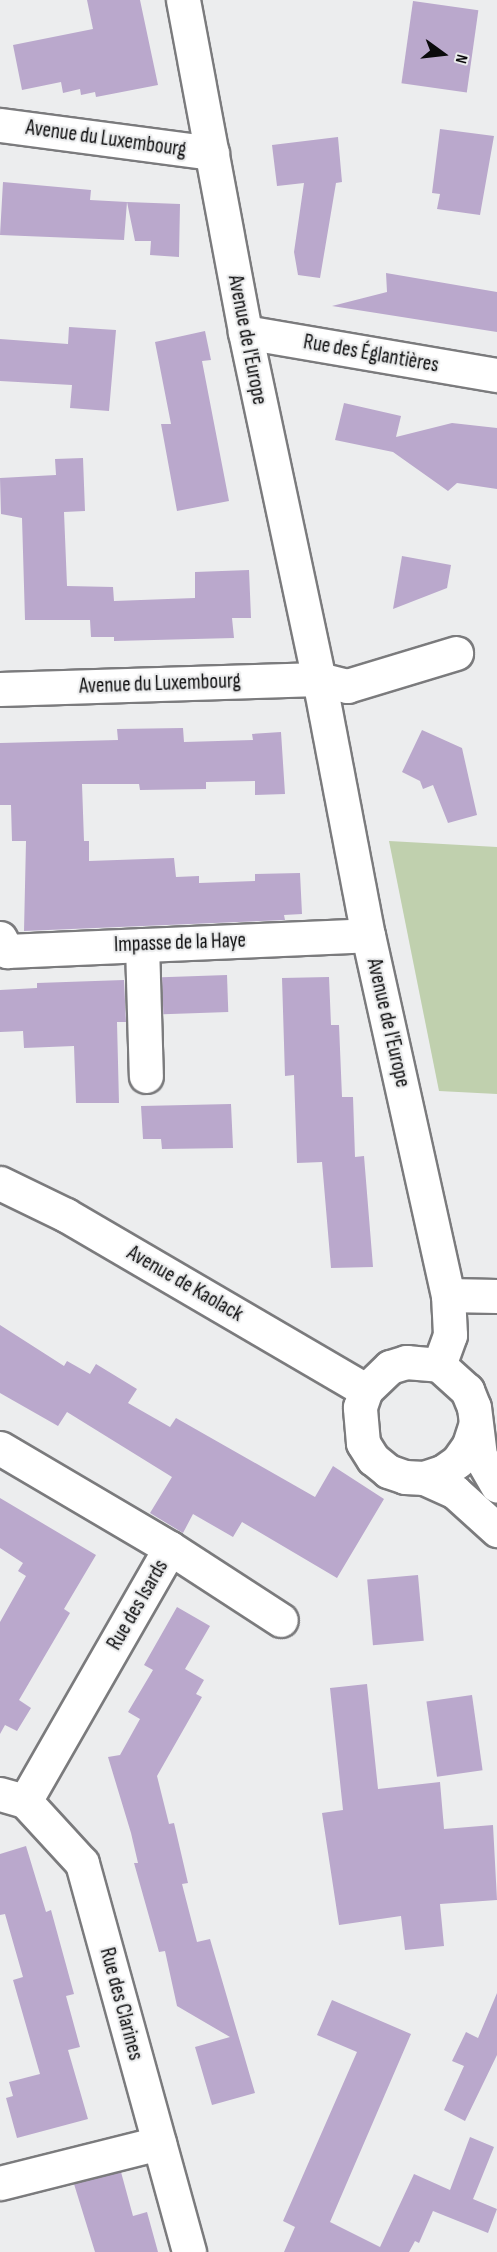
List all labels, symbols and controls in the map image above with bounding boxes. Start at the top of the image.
north arrow [413,24,473,84]
text: N [451,52,471,65]
street label: Avenue du Luxembourg [24,115,188,163]
street label: Avenue de l'Europe [222,273,272,407]
street label: Rue des Églantières [301,330,441,378]
street label: Avenue du Luxembourg [79,669,241,699]
street label: Impasse de la Haye [114,928,246,958]
street label: Avenue de l'Europe [361,956,415,1090]
street label: Avenue de Kaolack [122,1241,248,1327]
street label: Rue des Isards [102,1555,174,1655]
street label: Rue des Clarines [94,1945,148,2063]

